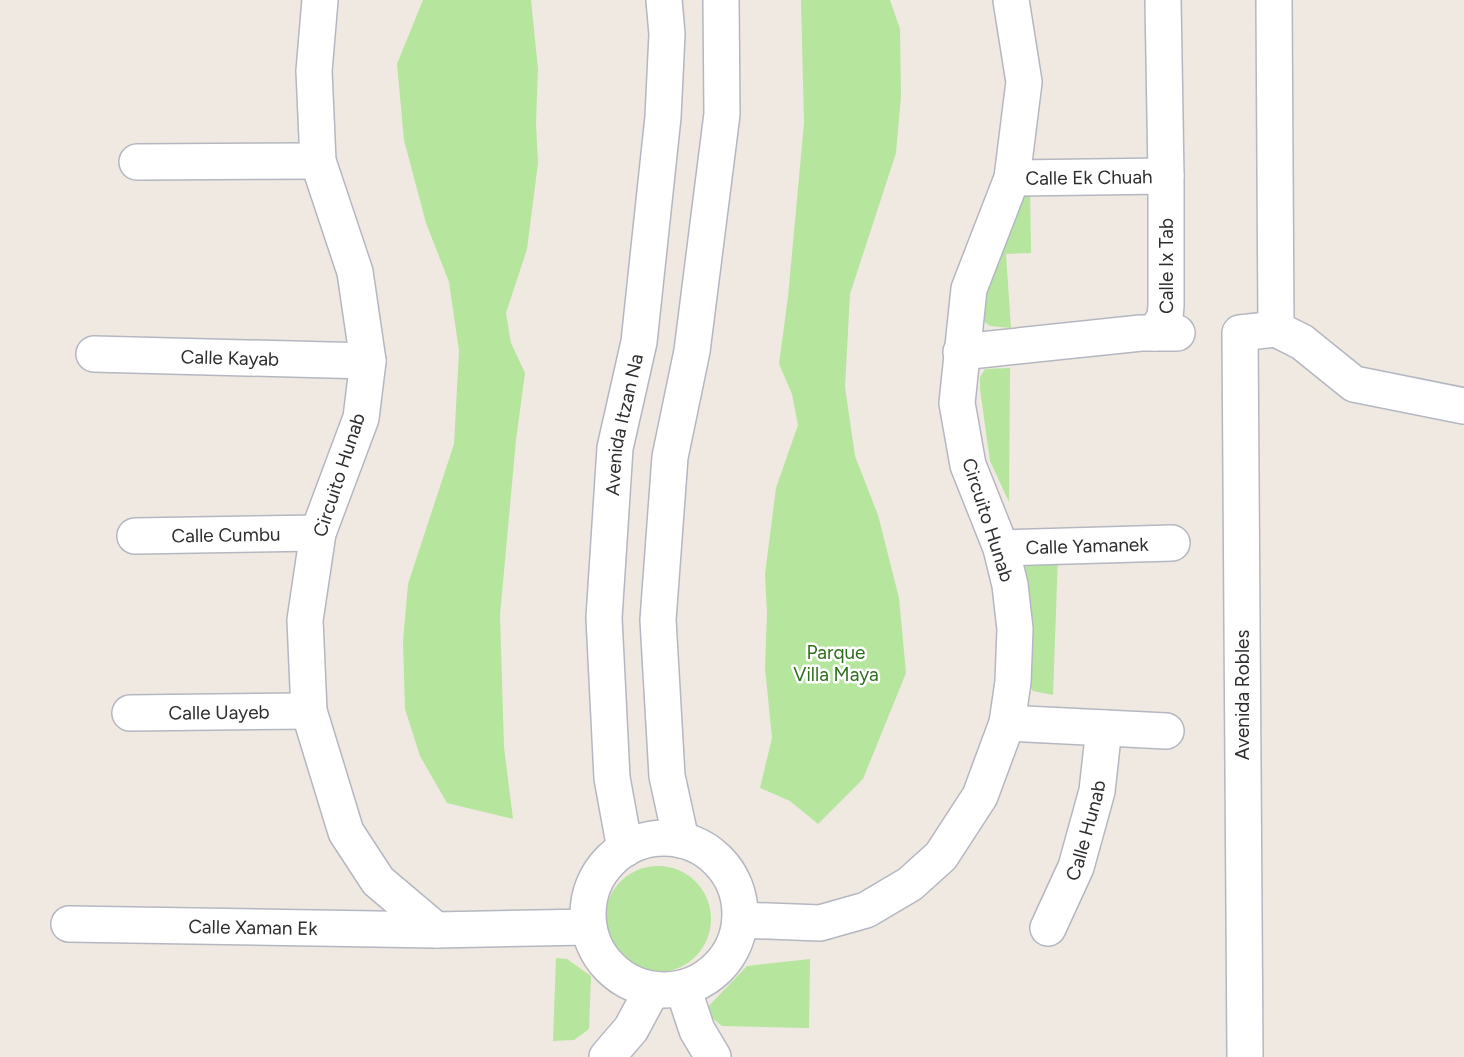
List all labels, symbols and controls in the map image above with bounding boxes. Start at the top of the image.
street label: Calle Ek Chuah [1025,165,1153,189]
street label: Calle Ix Tab [1154,218,1178,315]
street label: Calle Kayab [180,345,279,370]
street label: Avenida Itzan Na [600,351,648,497]
street label: Circuito Hunab [308,410,370,540]
street label: Circuito Hunab [957,455,1019,585]
street label: Calle Cumbu [171,522,281,547]
street label: Calle Yamanek [1025,532,1150,559]
street label: Avenida Robles [1231,630,1254,760]
park label: Parque Villa Maya [793,641,879,686]
street label: Calle Uayeb [168,700,270,724]
street label: Calle Hunab [1060,779,1110,884]
street label: Calle Xaman Ek [188,914,319,940]

